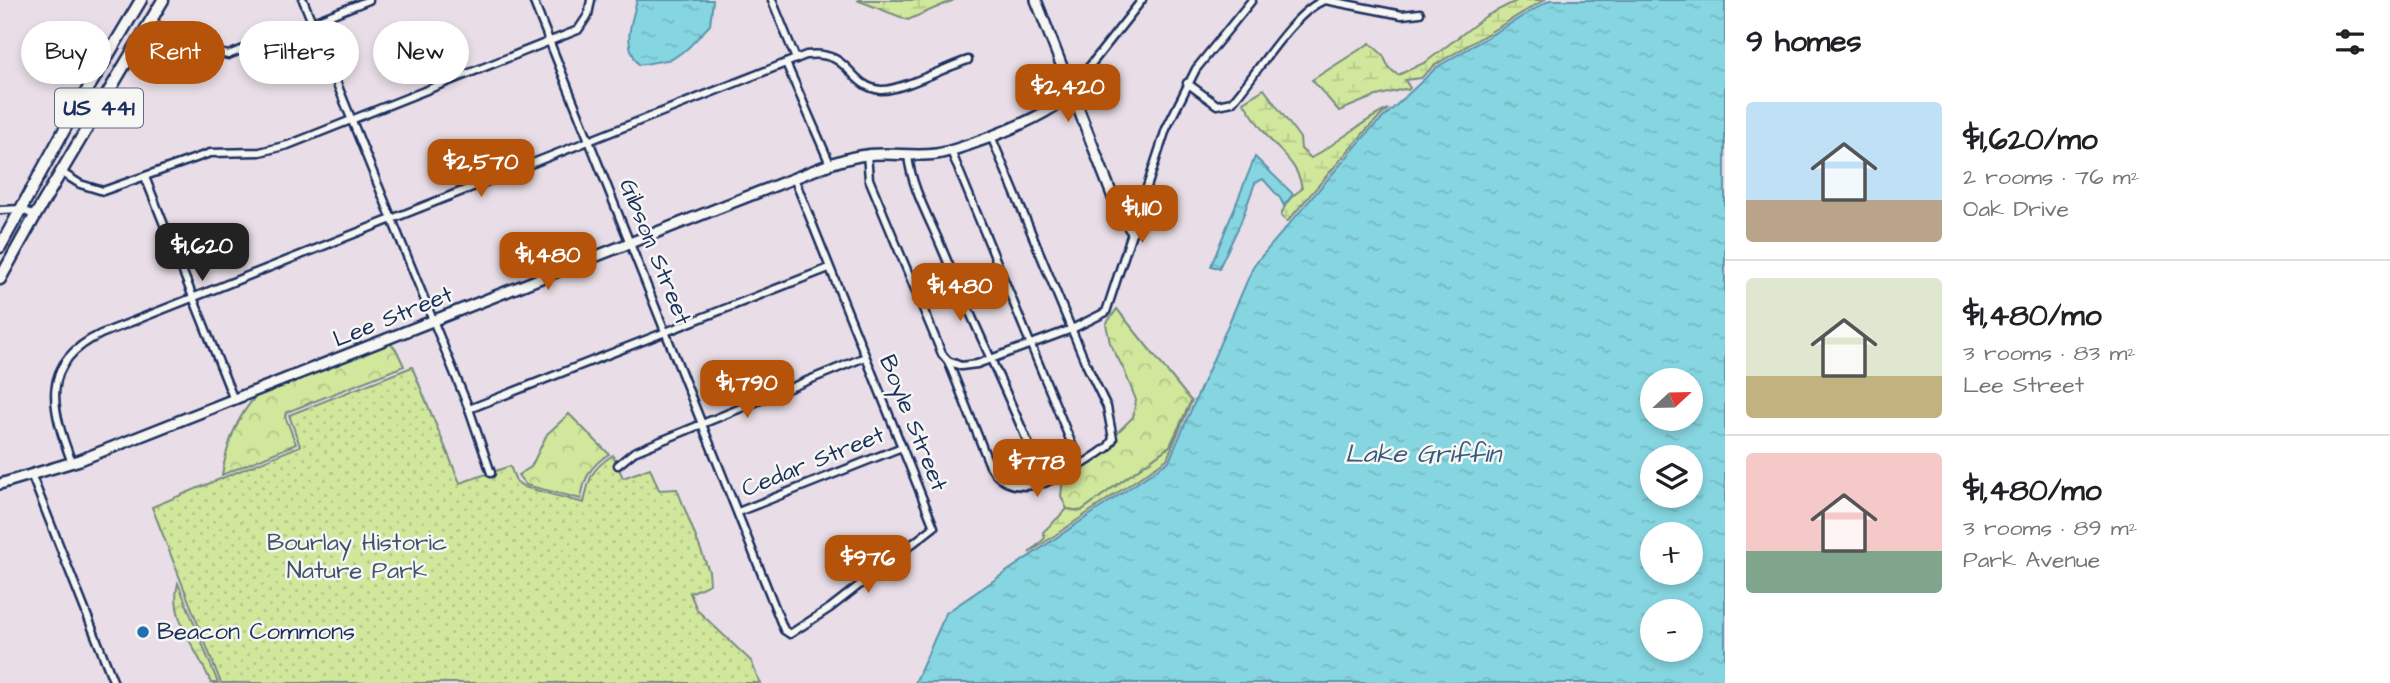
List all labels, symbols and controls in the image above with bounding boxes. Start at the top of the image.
chip: Buy [21,21,111,84]
chip: Rent [125,21,225,84]
chip: Filters [239,21,359,84]
chip: New [373,21,469,84]
text: 9 homes [1746,21,1861,63]
icon: filters [2331,23,2369,61]
pin: $2,420 [1011,64,1125,124]
text: $2,420 [1031,71,1105,103]
road number: US 441 [55,88,143,128]
text: $1,620/mo [1963,119,2098,161]
icon: home [1802,130,1886,214]
pin: $2,570 [424,140,538,199]
text: $2,570 [444,146,519,178]
text: 2 rooms · 76 m² [1963,161,2139,193]
street label: Gibson Street [610,174,700,330]
pin: $1,110 [1085,186,1199,245]
text: $1,110 [1122,192,1162,224]
text: Oak Drive [1963,193,2069,225]
pin: $1,620 [145,224,259,283]
text: $1,620 [171,230,233,262]
pin: $1,480 [491,232,605,292]
text: $1,480 [516,239,580,271]
pin: $1,480 [903,264,1017,323]
text: $1,480 [928,270,992,302]
street label: Lee Street [328,277,458,356]
text: $1,480/mo [1963,295,2102,337]
icon: home [1802,306,1886,390]
text: 3 rooms · 83 m² [1963,337,2136,369]
street label: Boyle Street [869,350,956,497]
pin: $1,790 [690,360,804,420]
text: $1,790 [716,367,778,399]
north arrow [1640,368,1703,430]
map controls [1640,368,1703,662]
text: Lee Street [1963,369,2084,401]
street label: Cedar Street [736,418,890,506]
water label: Lake Griffin [1345,436,1503,472]
pin: $778 [996,440,1078,499]
button: layers [1640,445,1703,508]
text: $778 [1009,446,1065,478]
text: $1,480/mo [1963,470,2102,512]
icon: home [1802,481,1886,565]
text: 3 rooms · 89 m² [1963,512,2137,544]
button: + [1640,522,1703,585]
park label: Bourlay Historic Nature Park [267,526,447,588]
pin: $976 [827,536,909,595]
text: $976 [841,542,895,574]
text: Park Avenue [1963,544,2100,576]
button: − [1640,599,1703,662]
place label: Beacon Commons [157,615,355,649]
marker: Beacon Commons [135,624,151,640]

